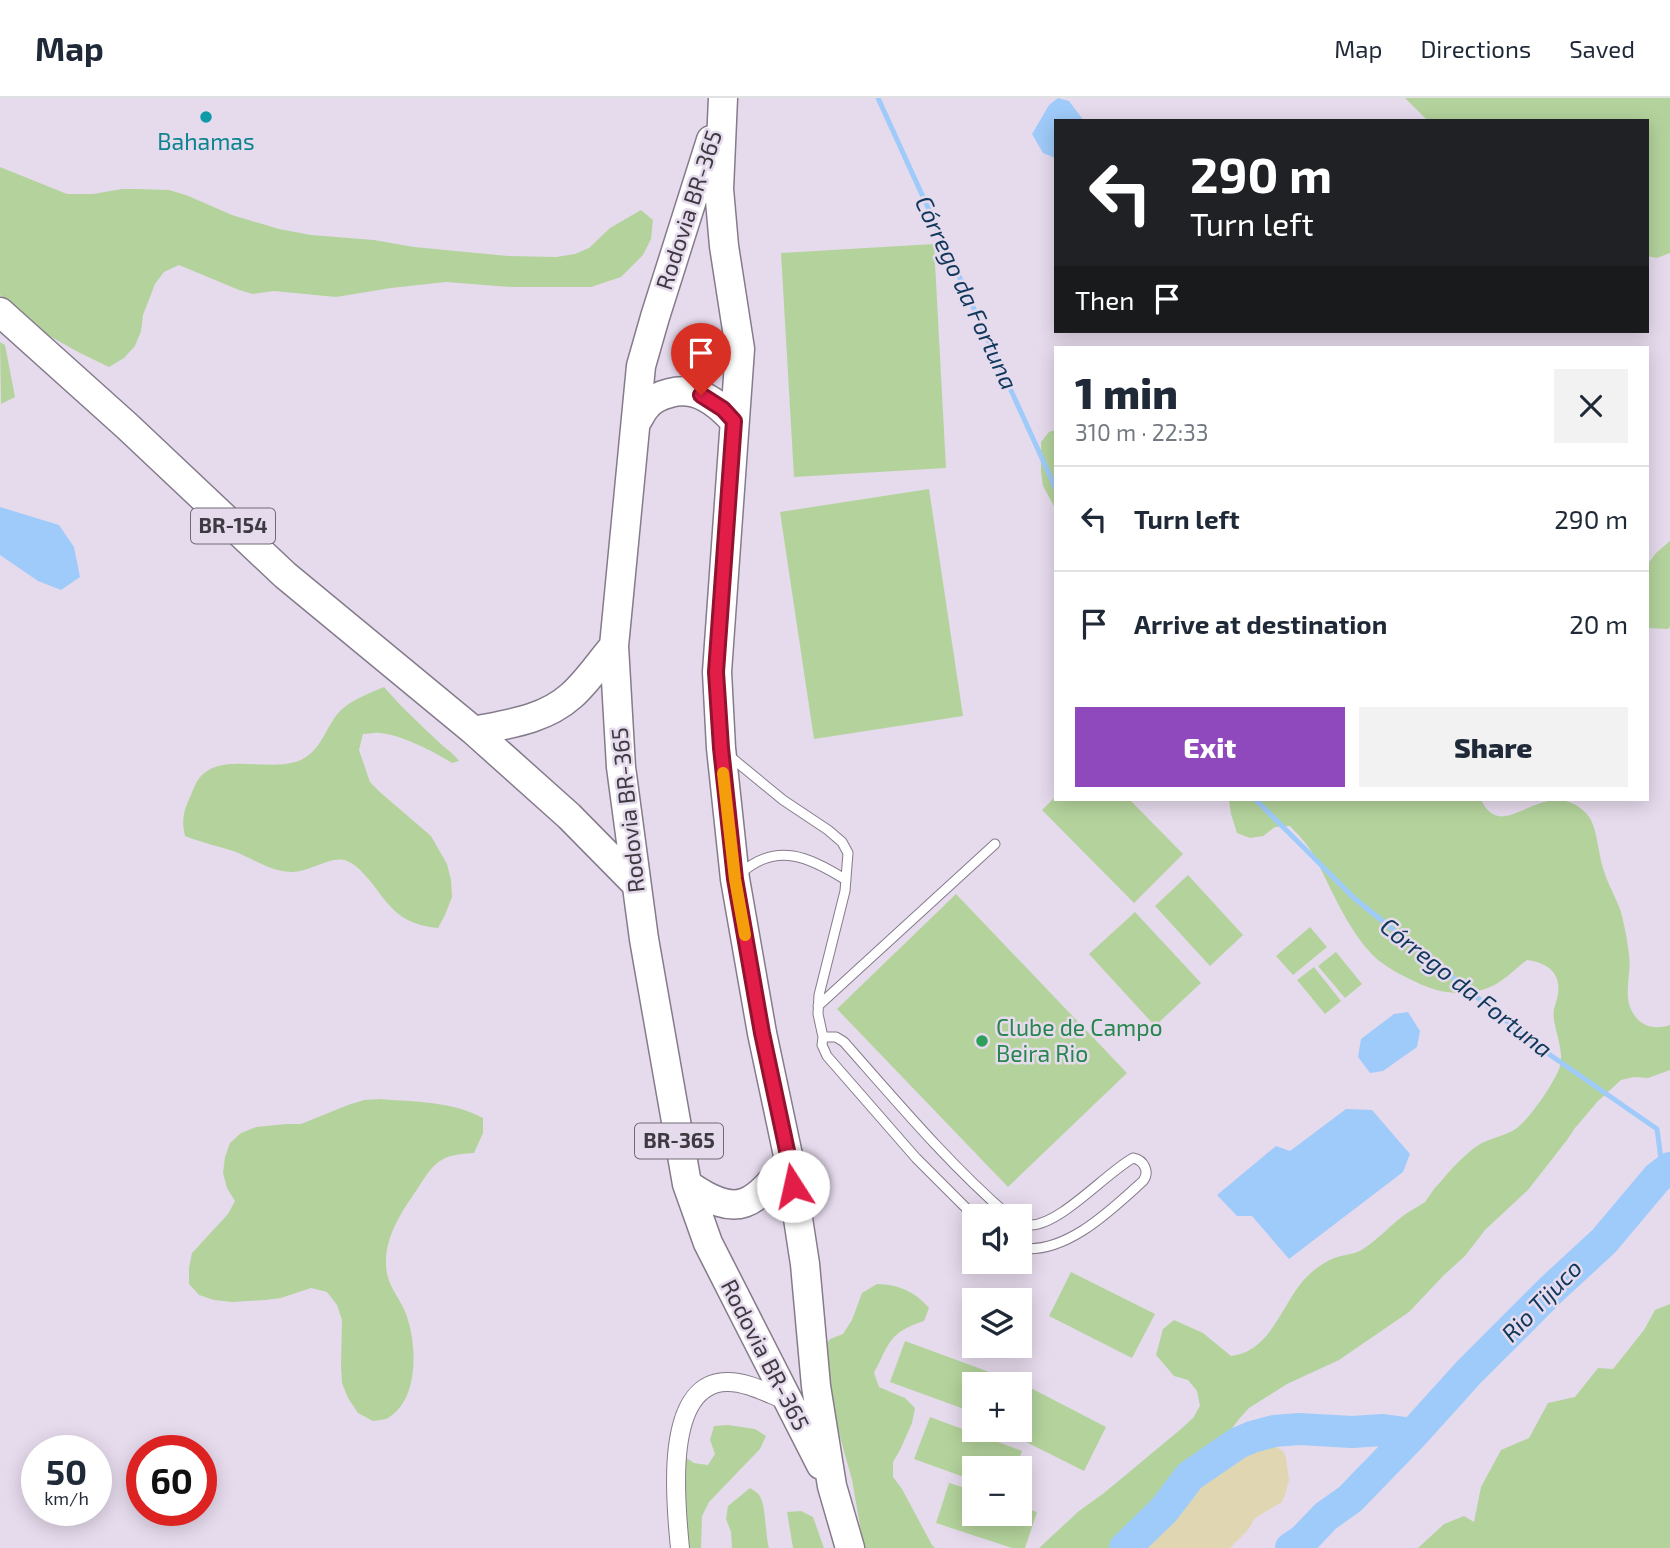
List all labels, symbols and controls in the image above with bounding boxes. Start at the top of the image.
text: Map [35,28,104,68]
text: Map [1334,34,1382,63]
text: Directions [1420,34,1531,63]
text: Saved [1569,34,1635,63]
marker: Bahamas [198,109,214,125]
street label: Rodovia BR-365 [649,126,727,293]
place label: Bahamas [157,127,255,155]
text: 290 m [1190,144,1332,203]
icon: left [1075,147,1166,238]
water label: Córrego da Fortuna [910,191,1025,394]
text: Turn left [1190,204,1314,242]
icon: arrive [1148,280,1186,318]
text: Then [1075,284,1134,315]
pin [671,323,731,395]
icon: arrive [682,334,720,372]
text: 1 min [1075,367,1178,417]
button: close [1554,369,1628,443]
text: 310 m · 22:33 [1075,418,1209,446]
icon: left [1075,500,1113,538]
text: Turn left [1134,503,1240,534]
text: 290 m [1554,503,1628,534]
road number: BR-154 [191,508,275,544]
icon: arrive [1075,605,1113,643]
text: Arrive at destination [1134,608,1387,639]
text: 20 m [1569,608,1628,639]
button: Exit [1075,707,1345,787]
button: Share [1359,707,1628,787]
street label: Rodovia BR-365 [604,726,650,894]
water label: Córrego da Fortuna [1375,911,1559,1063]
place label: Clube de Campo Beira Rio [996,1013,1163,1067]
marker: Clube de Campo Beira Rio [974,1033,990,1049]
road number: BR-365 [635,1124,723,1158]
position arrow [756,1149,830,1223]
map controls [962,1204,1032,1526]
button: sound [962,1204,1032,1274]
water label: Rio Tijuco [1495,1253,1587,1347]
street label: Rodovia BR-365 [716,1274,816,1435]
button: layers [962,1288,1032,1358]
button: + [962,1372,1032,1442]
speed limit sign: 60 [126,1435,217,1526]
text: 50 [46,1450,87,1492]
button: − [962,1456,1032,1526]
text: km/h [44,1487,89,1509]

